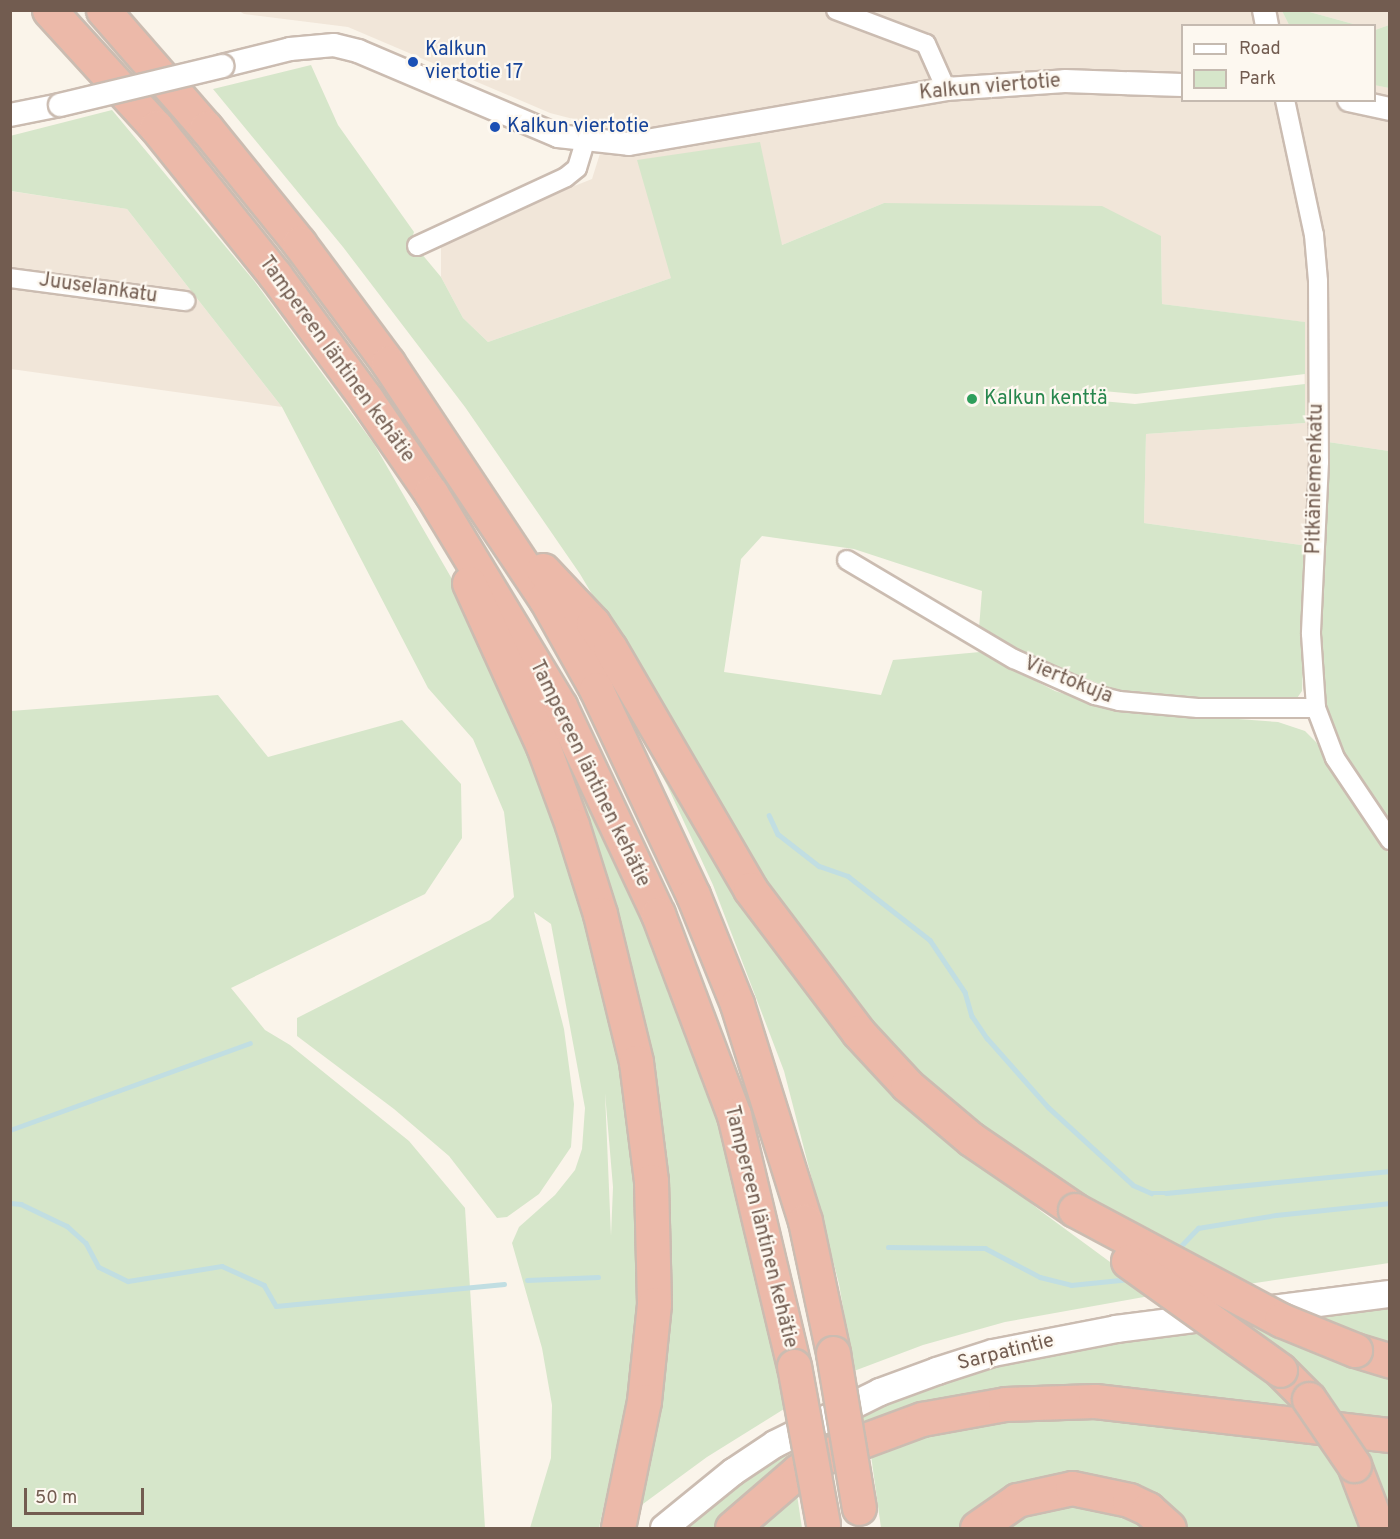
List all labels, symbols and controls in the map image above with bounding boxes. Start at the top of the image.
legend [1181,24,1376,102]
text: Road [1239,38,1281,61]
place label: Kalkun viertotie 17 [425,39,523,86]
marker: Kalkun viertotie 17 [406,55,420,69]
text: Park [1239,68,1276,91]
street label: Kalkun viertotie [918,70,1062,106]
place label: Kalkun viertotie [507,115,649,139]
marker: Kalkun viertotie [488,120,502,134]
street label: Tampereen läntinen kehätie [253,252,419,468]
street label: Juuselankatu [37,269,159,309]
place label: Kalkun kenttä [984,387,1107,411]
marker: Kalkun kenttä [965,392,979,406]
street label: Pitkäniemenkatu [1303,403,1329,555]
street label: Viertokuja [1020,652,1116,710]
street label: Tampereen läntinen kehätie [524,657,654,891]
street label: Tampereen läntinen kehätie [718,1103,802,1351]
street label: Sarpatintie [955,1329,1057,1377]
scale bar [27,1476,147,1514]
text: 50 m [35,1487,77,1510]

